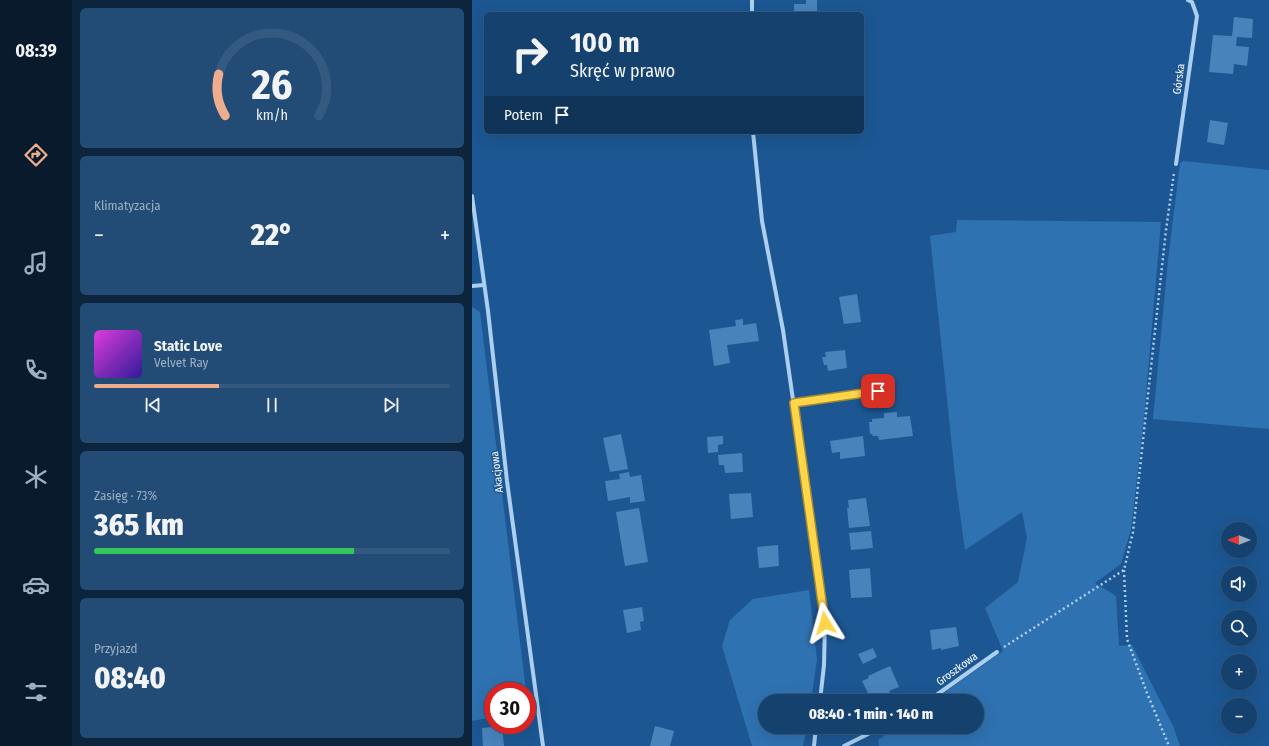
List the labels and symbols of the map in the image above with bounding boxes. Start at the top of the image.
street label: Górska [1170,63,1188,95]
pin [861,374,895,408]
street label: Akacjowa [488,450,506,494]
north arrow [1221,522,1257,558]
position arrow [804,602,846,644]
street label: Groszkowa [934,650,980,688]
speed limit sign: 30 [484,682,536,734]

